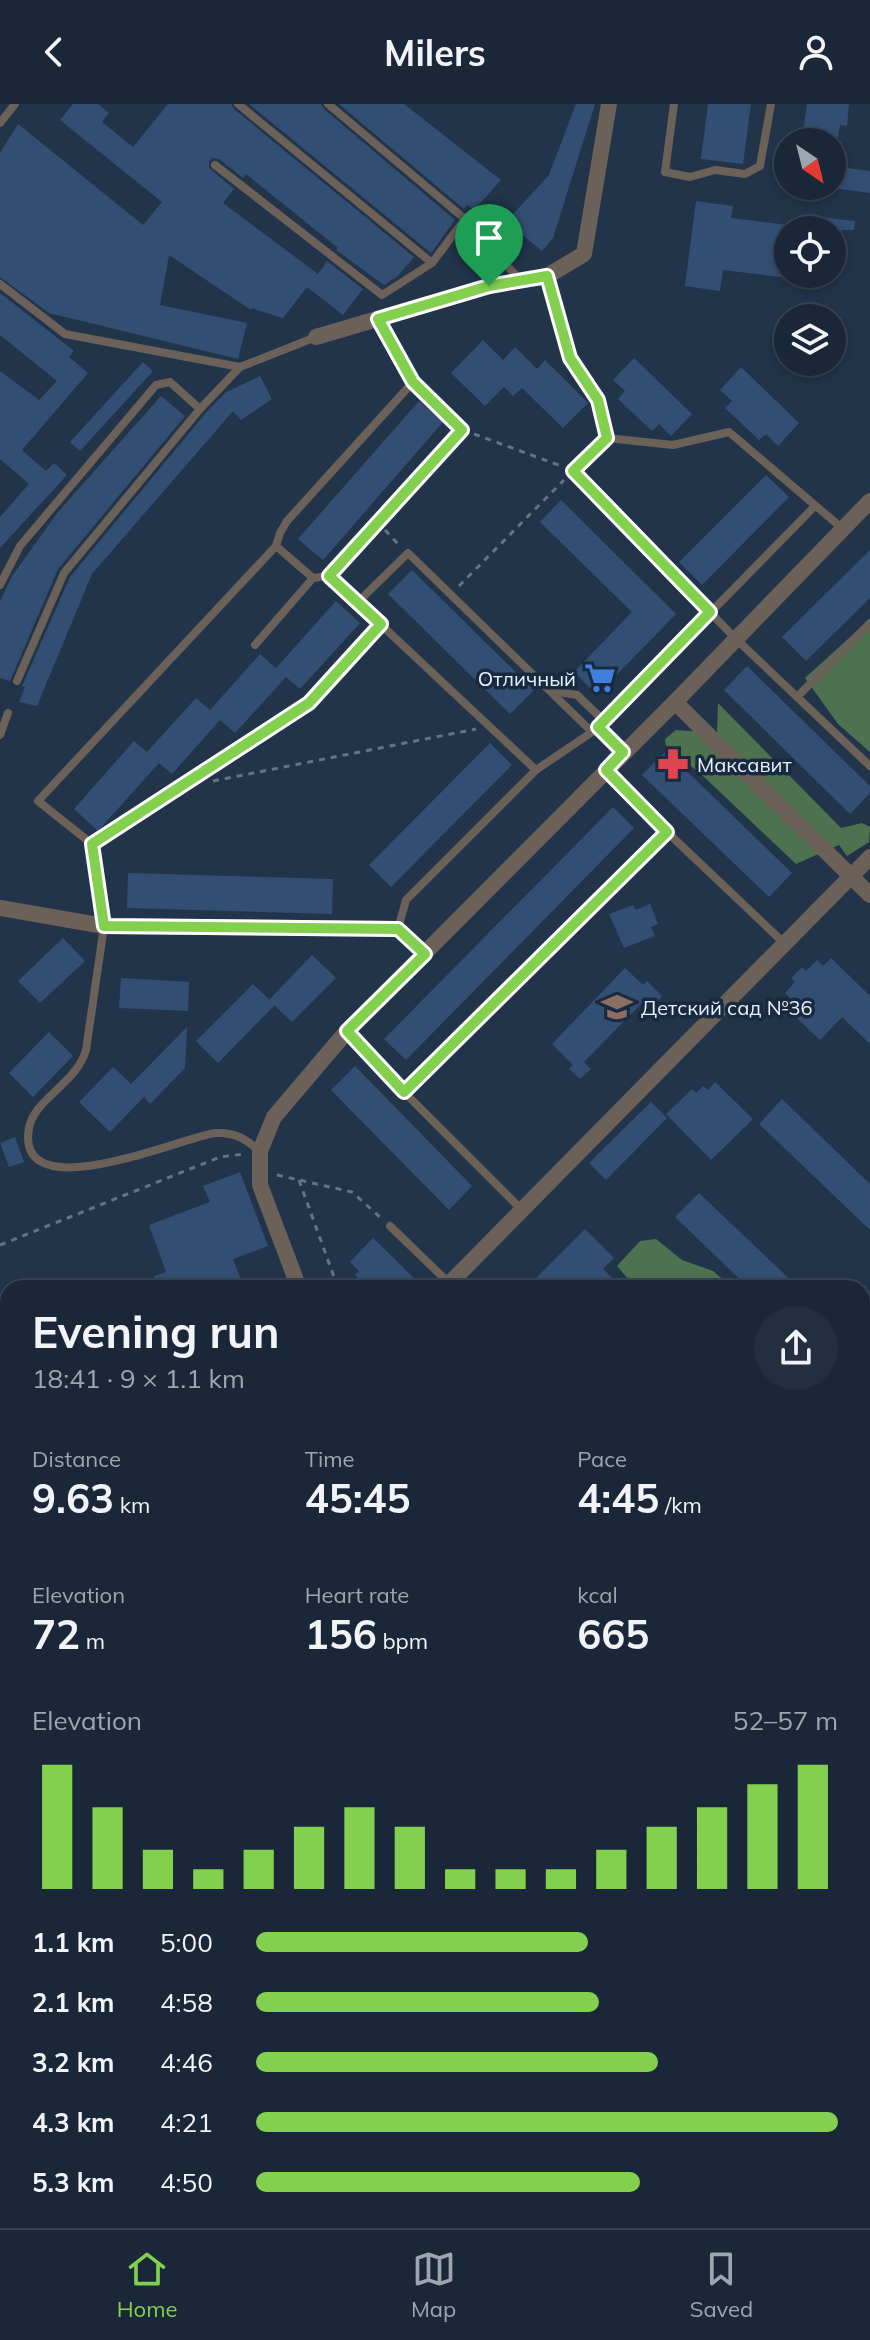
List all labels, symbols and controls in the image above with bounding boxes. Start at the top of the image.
icon: back [32,30,76,74]
text: Milers [384,30,486,75]
icon: person [794,30,838,74]
north arrow [774,128,846,200]
map controls [774,128,846,376]
pin [455,204,523,286]
icon: arrive [467,216,511,260]
button: locate [774,216,846,288]
button: layers [774,304,846,376]
supermarket icon: Отличный [583,661,617,695]
place label: Отличный [478,666,576,691]
pharmacy icon: Максавит [656,747,690,781]
place label: Максавит [697,752,792,777]
school or university icon: Детский сад №36 [600,990,634,1024]
place label: Детский сад №36 [641,995,812,1020]
text: Evening run [32,1304,279,1359]
button: share [754,1306,838,1390]
text: 18:41 · 9 × 1.1 km [32,1362,245,1395]
text: Distance [32,1445,121,1473]
text: Time [305,1445,354,1473]
text: Pace [577,1445,627,1473]
text: 9.63 [32,1473,114,1523]
text: 45:45 [305,1473,411,1523]
text: 4:45 [577,1473,659,1523]
text: km [114,1491,150,1519]
text: /km [659,1491,702,1519]
text: Elevation [32,1581,125,1609]
text: Heart rate [305,1581,409,1609]
text: kcal [577,1581,618,1609]
text: 72 [32,1609,80,1659]
text: 156 [305,1609,377,1659]
text: 665 [577,1609,649,1659]
text: m [80,1627,105,1655]
text: bpm [377,1627,428,1655]
text: Elevation [32,1704,142,1737]
text: 52–57 m [733,1704,838,1737]
text: 1.1 km [32,1926,115,1959]
text: 5:00 [160,1926,213,1959]
text: 2.1 km [32,1986,115,2019]
text: 4:58 [160,1986,213,2019]
text: 3.2 km [32,2046,115,2079]
text: 4:46 [160,2046,213,2079]
text: 4.3 km [32,2106,115,2139]
text: 4:21 [160,2106,213,2139]
text: 5.3 km [32,2166,115,2199]
text: 4:50 [160,2166,213,2199]
tab: Home [117,2247,177,2323]
tab: Map [411,2247,456,2323]
tab: Saved [690,2247,753,2323]

